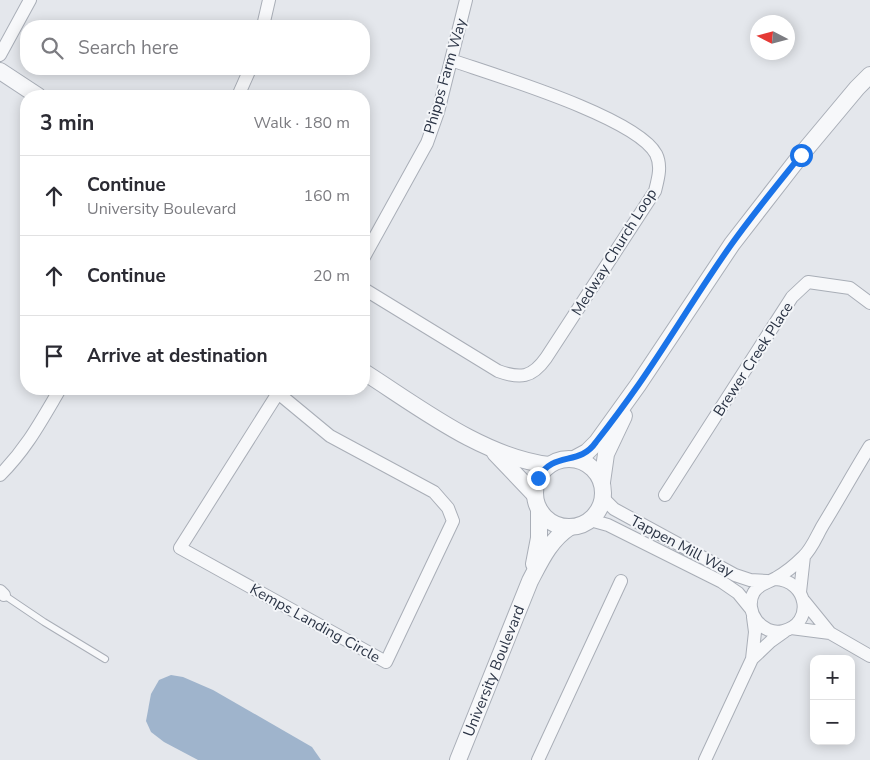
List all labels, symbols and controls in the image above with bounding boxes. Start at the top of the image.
north arrow [750,15,795,60]
street label: Phipps Farm Way [419,16,471,136]
search box [20,20,370,75]
icon: search [38,34,66,62]
text: Search here [78,35,179,61]
text: 3 min [40,109,94,137]
text: Walk · 180 m [254,112,350,134]
route start [790,144,813,167]
text: Continue [87,172,166,198]
icon: ahead [40,182,68,210]
street label: Medway Church Loop [567,184,661,319]
text: 160 m [303,185,350,207]
text: University Boulevard [87,198,236,220]
icon: ahead [40,262,68,290]
text: Continue [87,263,166,289]
text: 20 m [313,265,350,287]
street label: Brewer Creek Place [709,298,797,420]
icon: arrive [40,342,68,370]
text: Arrive at destination [87,343,268,369]
route end [527,467,550,490]
street label: Tappen Mill Way [627,510,737,582]
street label: Kemps Landing Circle [246,579,384,667]
street label: University Boulevard [458,602,529,740]
map controls [810,655,855,745]
button: + [810,655,855,700]
button: − [810,700,855,745]

